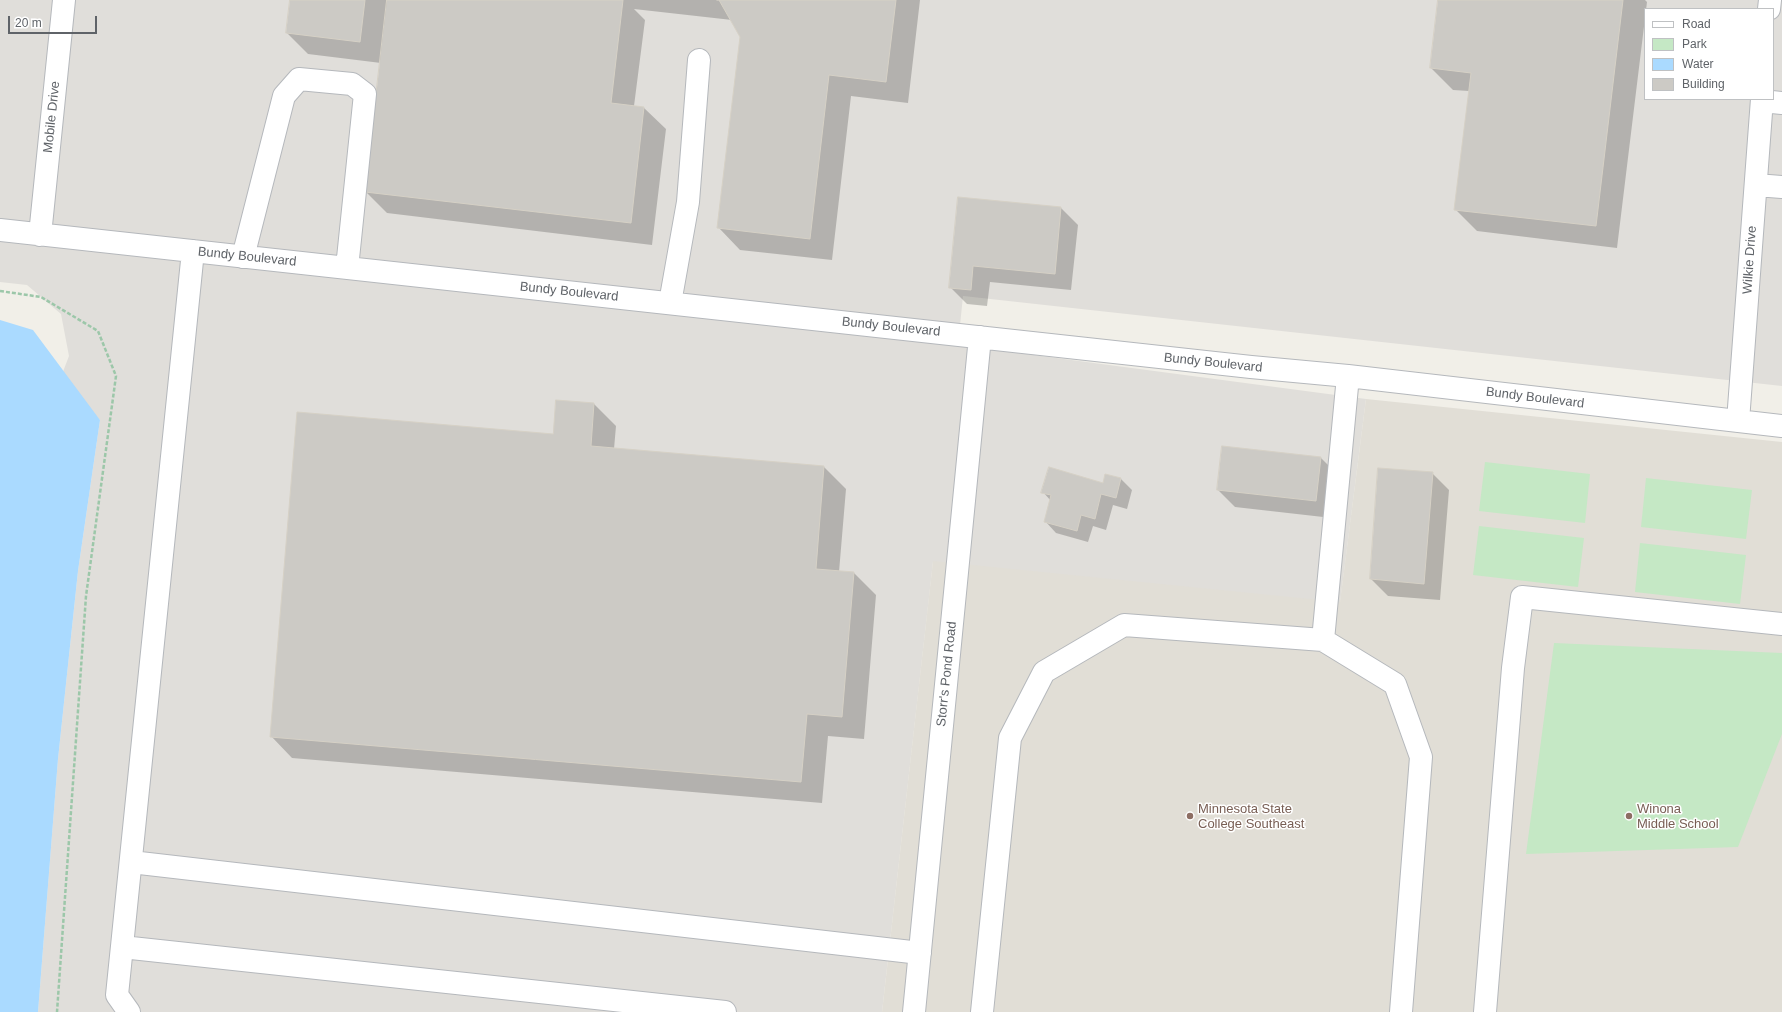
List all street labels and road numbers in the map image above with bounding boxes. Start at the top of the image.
street label: Mobile Drive [40,80,64,154]
street label: Wilkie Drive [1740,225,1760,295]
street label: Bundy Boulevard [197,244,297,270]
street label: Bundy Boulevard [519,279,619,305]
street label: Bundy Boulevard [841,314,941,340]
street label: Bundy Boulevard [1163,350,1263,376]
street label: Bundy Boulevard [1485,384,1585,412]
street label: Storr's Pond Road [934,621,960,727]

